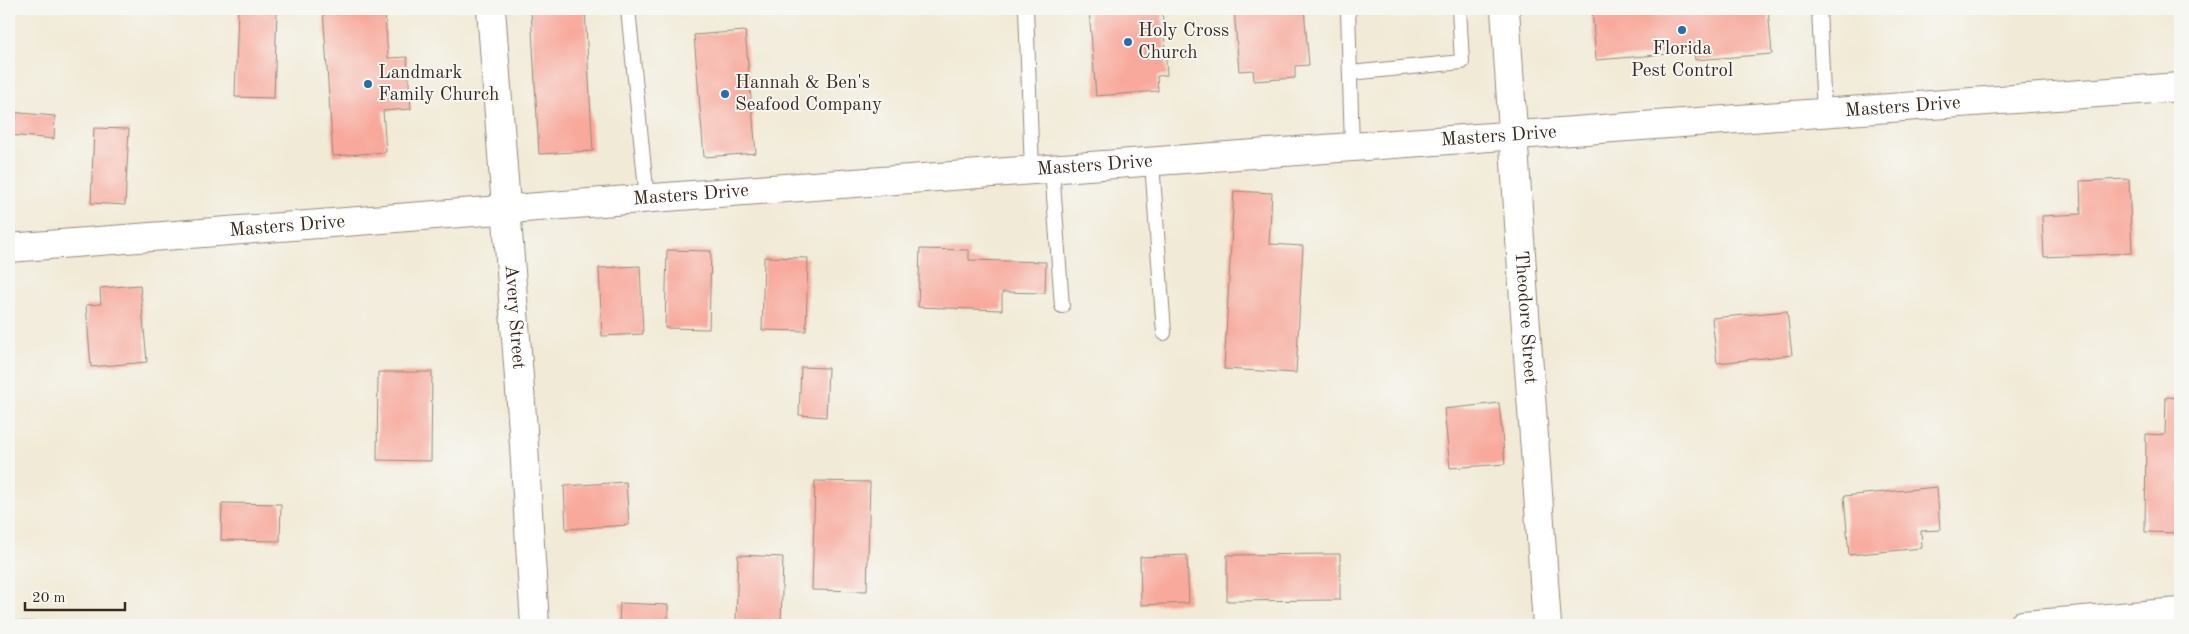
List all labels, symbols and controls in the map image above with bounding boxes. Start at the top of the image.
place label: Holy Cross Church [1138,22,1229,63]
marker: Florida Pest Control [1676,24,1688,36]
marker: Holy Cross Church [1122,36,1134,48]
place label: Florida Pest Control [1631,40,1733,81]
place label: Landmark Family Church [378,64,499,105]
place label: Hannah & Ben's Seafood Company [735,74,882,115]
marker: Landmark Family Church [362,78,374,90]
marker: Hannah & Ben's Seafood Company [719,88,731,100]
street label: Masters Drive [1844,93,1961,121]
street label: Masters Drive [1440,123,1557,150]
street label: Masters Drive [1036,152,1153,179]
street label: Masters Drive [632,181,749,209]
street label: Masters Drive [229,212,346,240]
street label: Theodore Street [1511,250,1540,385]
street label: Avery Street [501,264,528,370]
scale bar [25,579,125,611]
text: 20 m [32,591,66,606]

